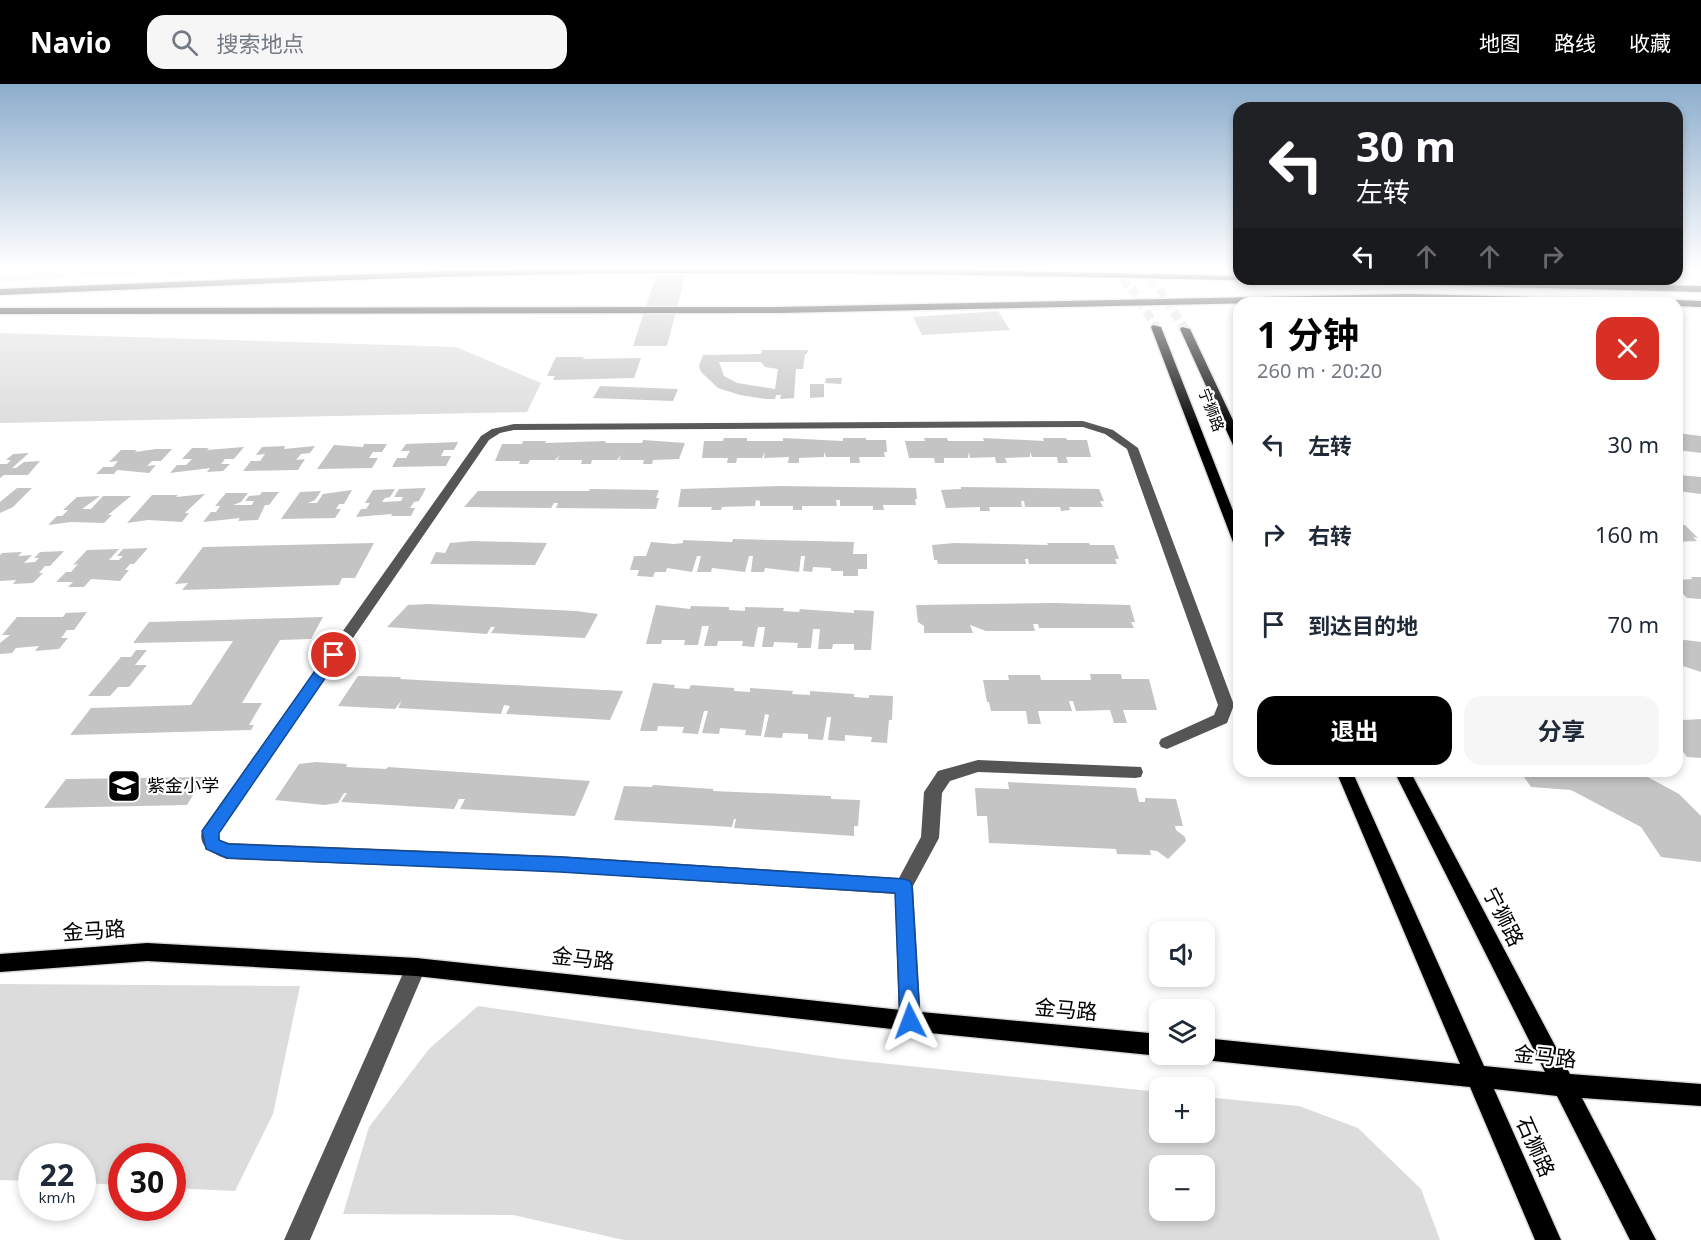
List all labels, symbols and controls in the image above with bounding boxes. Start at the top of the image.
search box [147,15,567,69]
text: Navio [30,23,111,61]
icon: search [168,26,201,59]
text: 搜索地点 [216,28,304,58]
text: 地图 [1479,29,1521,57]
text: 路线 [1554,29,1596,57]
text: 收藏 [1629,29,1671,57]
text: 30 m [1356,117,1456,174]
icon: left [1257,126,1335,204]
text: 左转 [1356,173,1410,210]
icon: left [1347,240,1380,273]
icon: ahead [1410,240,1443,273]
icon: ahead [1473,240,1506,273]
icon: right [1536,240,1569,273]
text: 1 分钟 [1257,310,1359,359]
button: close [1596,317,1659,380]
text: 260 m · 20:20 [1257,357,1382,384]
street label: 宁狮路 [1195,385,1229,434]
icon: left [1257,428,1290,461]
text: 30 m [1608,429,1659,459]
text: 左转 [1308,430,1352,460]
icon: right [1257,518,1290,551]
text: 160 m [1595,519,1659,549]
text: 右转 [1308,520,1352,550]
icon: arrive [1257,608,1290,641]
text: 70 m [1608,609,1659,639]
text: 到达目的地 [1308,610,1418,640]
pin [308,629,359,680]
icon: arrive [317,638,350,671]
button: 退出 [1257,696,1452,765]
button: 分享 [1464,696,1659,765]
school or university icon: 紫金小学 [106,768,142,804]
place label: 紫金小学 [147,773,219,797]
street label: 宁狮路 [1477,882,1531,951]
street label: 金马路 [62,914,126,946]
map controls [1149,921,1215,1221]
button: sound [1149,921,1215,987]
street label: 金马路 [550,941,616,975]
position arrow [878,989,942,1053]
street label: 金马路 [1033,992,1099,1026]
button: layers [1149,999,1215,1065]
street label: 金马路 [1512,1039,1578,1073]
button: + [1149,1077,1215,1143]
street label: 石狮路 [1510,1112,1562,1181]
speed limit sign: 30 [108,1143,186,1221]
text: 22 [40,1154,74,1195]
button: − [1149,1155,1215,1221]
text: km/h [39,1187,75,1207]

